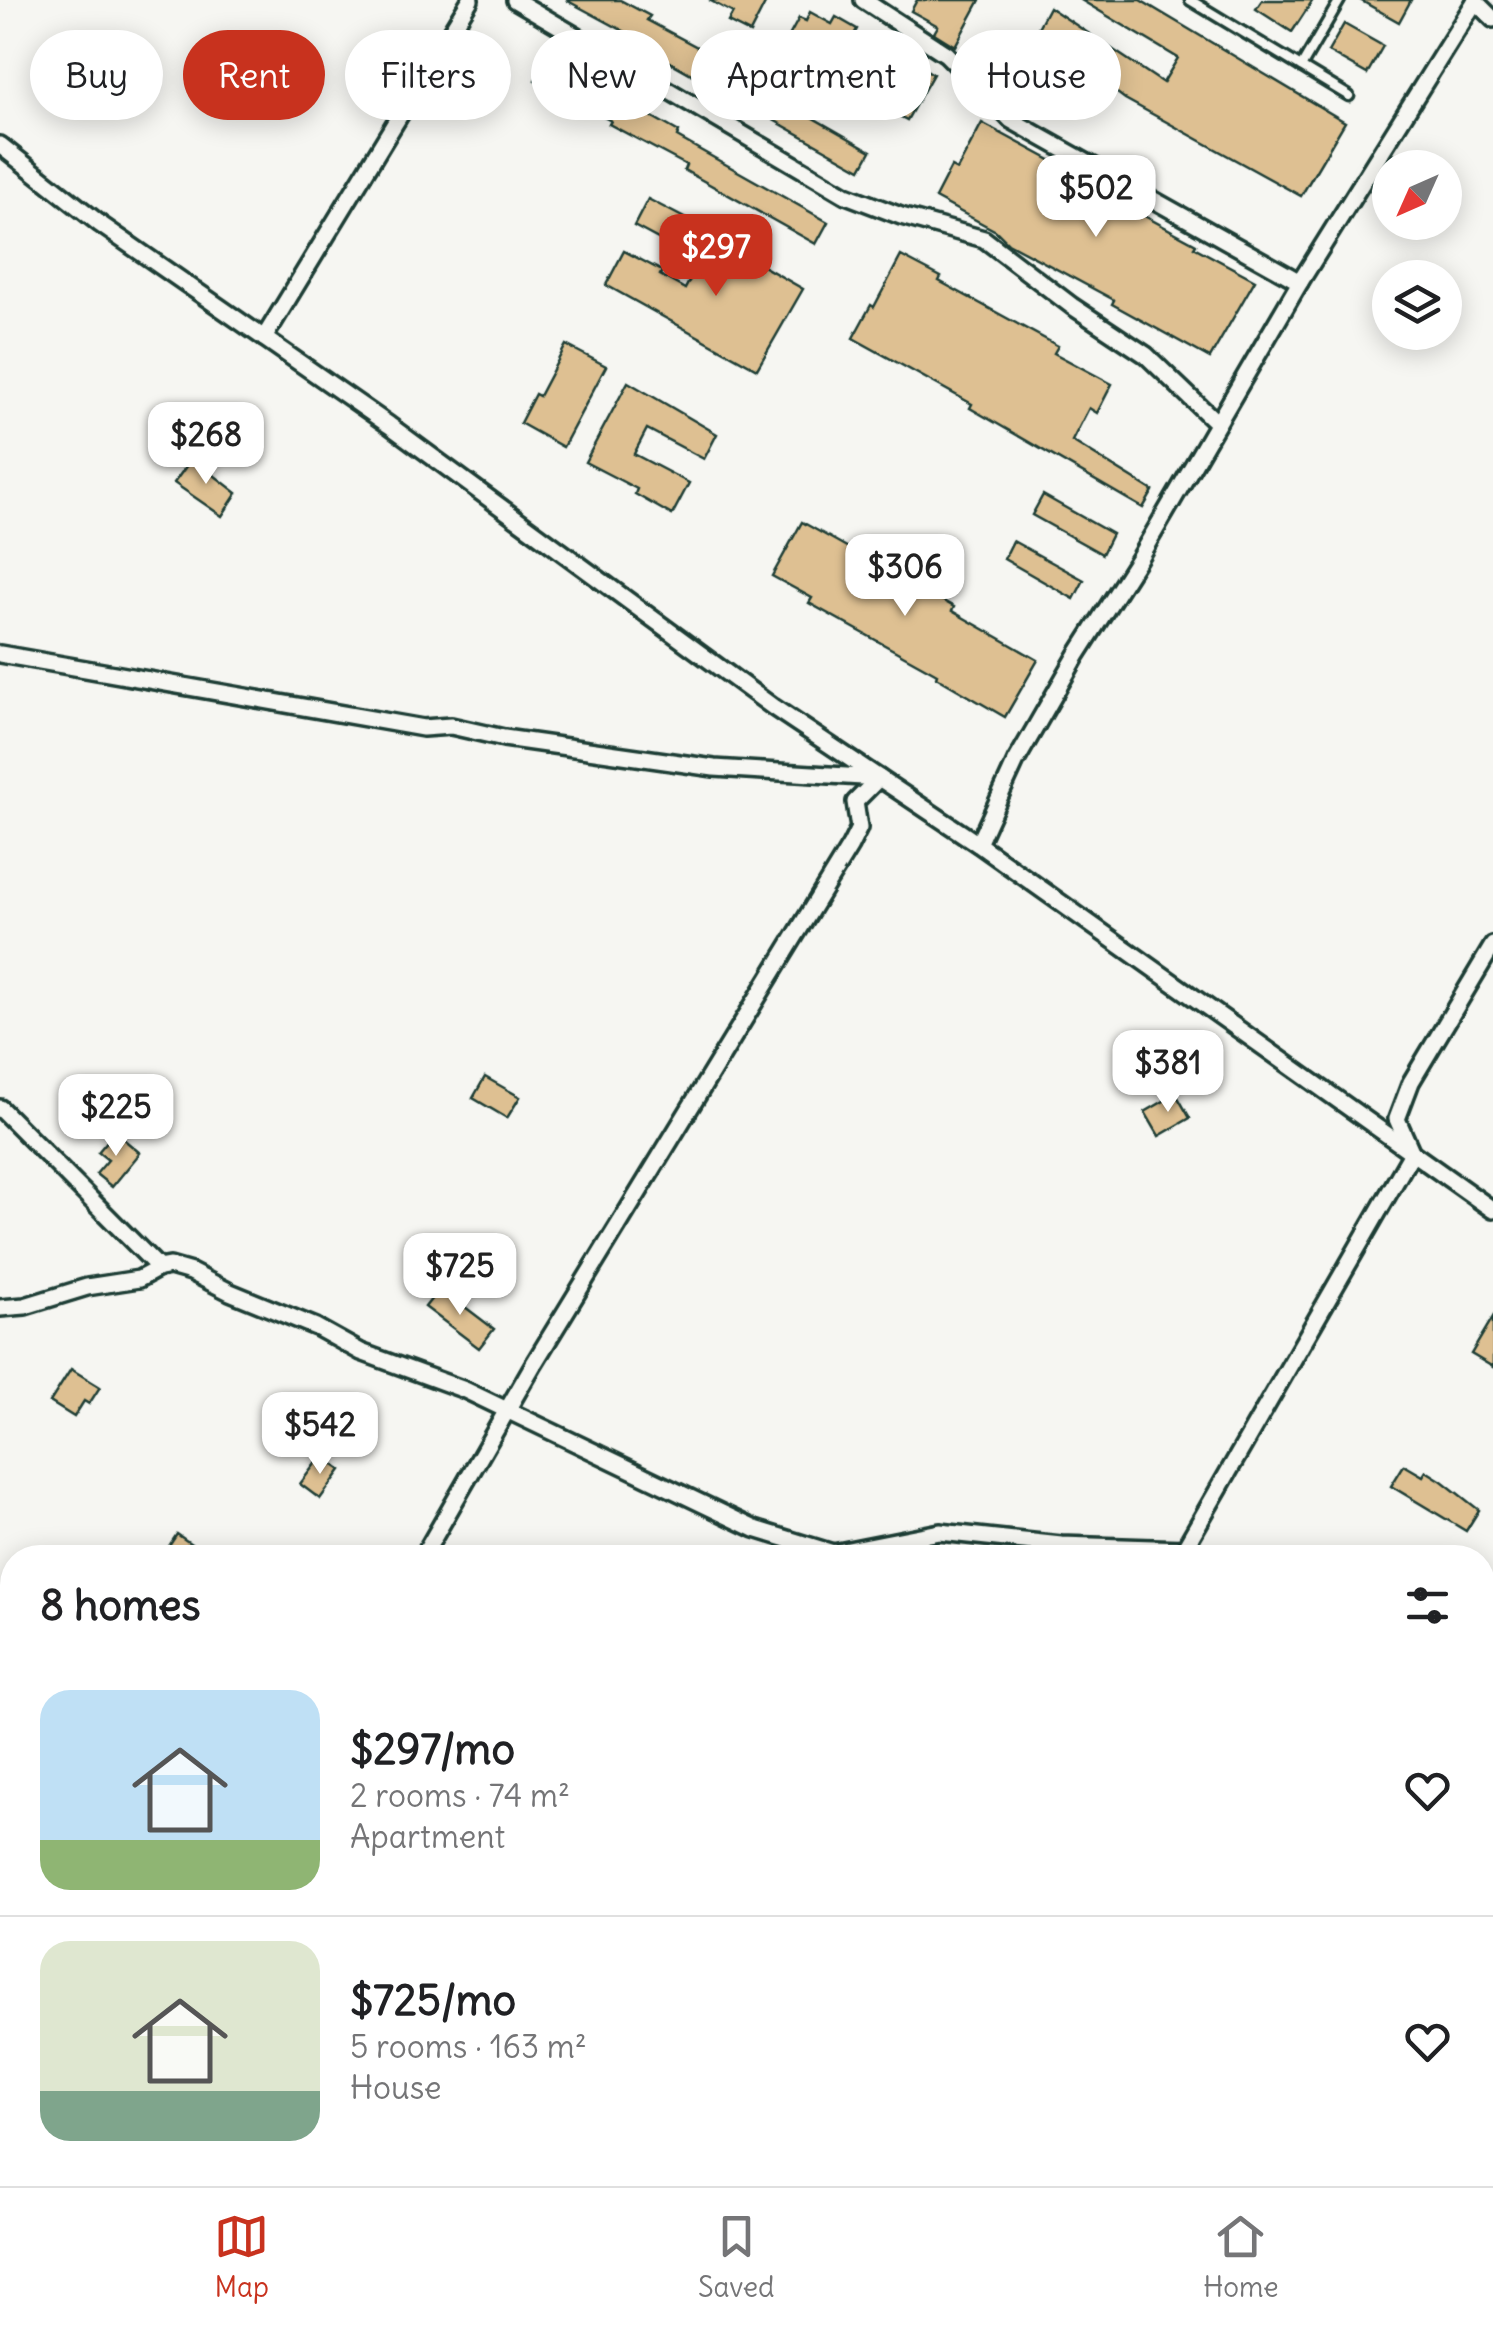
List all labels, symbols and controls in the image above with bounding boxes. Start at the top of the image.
chip: Buy [30,30,163,120]
chip: Rent [183,30,325,120]
chip: Filters [345,30,511,120]
chip: New [531,30,671,120]
chip: Apartment [691,30,931,120]
chip: House [951,30,1121,120]
north arrow [1372,150,1462,240]
map controls [1372,150,1462,350]
pin: $502 [1037,155,1155,240]
text: $502 [1059,167,1133,208]
pin: $297 [657,214,775,299]
text: $297 [681,226,751,267]
button: layers [1372,260,1462,350]
pin: $268 [147,402,265,487]
text: $268 [170,414,242,455]
pin: $306 [846,534,964,619]
text: $306 [867,546,943,587]
pin: $381 [1109,1030,1227,1115]
text: $381 [1134,1042,1202,1083]
pin: $225 [57,1074,175,1159]
text: $225 [80,1086,152,1127]
pin: $725 [401,1233,519,1318]
text: $725 [425,1245,495,1286]
pin: $542 [261,1392,379,1477]
text: $542 [284,1404,356,1445]
icon: filters [1400,1578,1455,1633]
text: 8 homes [40,1579,201,1631]
text: $297/mo [350,1723,515,1775]
icon: home [120,1730,240,1850]
icon: heart [1400,1763,1455,1818]
text: 2 rooms · 74 m² [350,1775,570,1816]
text: Apartment [350,1816,505,1857]
text: $725/mo [350,1974,516,2026]
icon: home [120,1981,240,2101]
icon: heart [1400,2014,1455,2069]
text: 5 rooms · 163 m² [350,2026,587,2067]
text: House [350,2067,441,2108]
tab: Map [214,2209,269,2305]
tab: Saved [698,2209,775,2305]
tab: Home [1203,2209,1279,2305]

